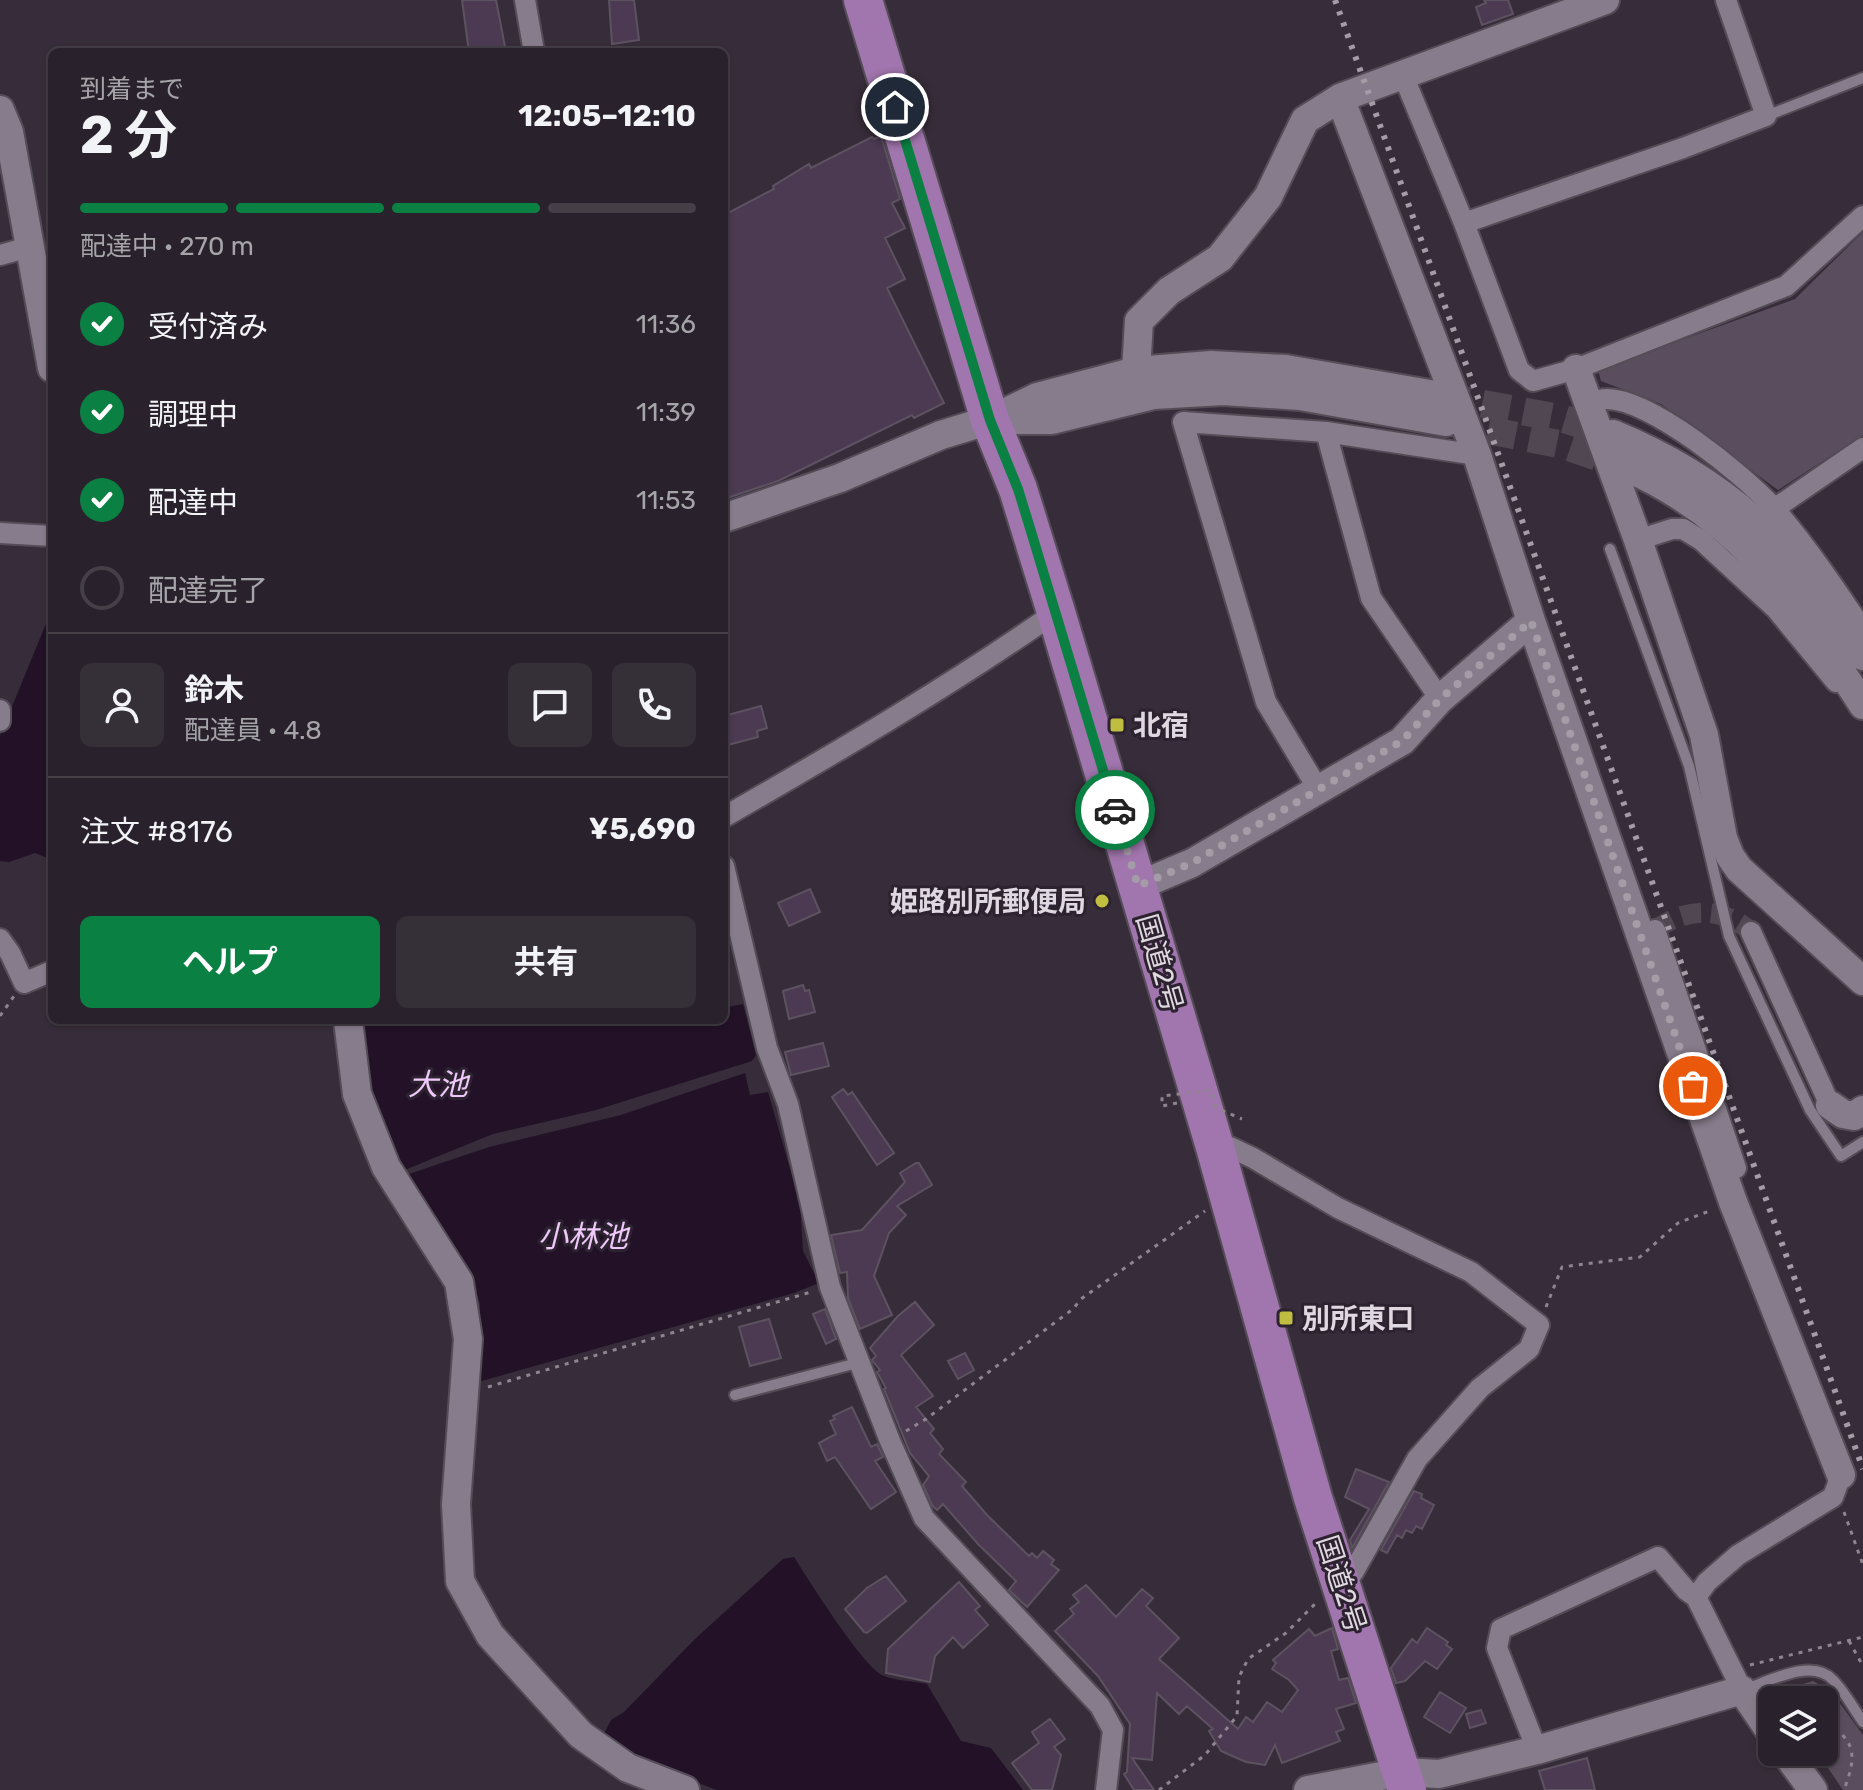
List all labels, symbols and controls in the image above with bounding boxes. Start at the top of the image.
pin [861,73,929,141]
text: 到着まで [80,74,184,105]
icon: home [873,85,917,129]
text: 12:05–12:10 [518,98,696,134]
text: 2 分 [80,104,177,166]
text: 配達中 · 270 m [80,231,254,262]
icon: check [80,302,124,346]
text: 受付済み [148,309,268,345]
text: 11:36 [636,309,696,340]
icon: check [80,390,124,434]
text: 調理中 [148,397,238,433]
text: 11:39 [636,397,696,428]
icon: check [80,478,124,522]
text: 配達中 [148,485,238,521]
text: 11:53 [636,485,696,516]
text: 配達完了 [148,573,268,609]
button: person [80,663,164,747]
button: chat [508,663,592,747]
button: phone [612,663,696,747]
text: 鈴木 [184,672,244,708]
place label: 北宿 [1133,709,1189,742]
text: 配達員 · 4.8 [184,715,322,746]
marker: 北宿 [1108,716,1126,734]
courier [1075,770,1155,850]
icon: car [1093,788,1137,832]
text: ¥5,690 [589,811,696,847]
text: 注文 #8176 [80,814,233,850]
place label: 姫路別所郵便局 [890,885,1086,918]
marker: 姫路別所郵便局 [1093,892,1111,910]
street label: 国道2号 [1130,910,1189,1016]
button: ヘルプ [80,916,380,1008]
button: 共有 [396,916,696,1008]
pin [1659,1052,1727,1120]
icon: bag [1671,1064,1715,1108]
water label: 大池 [408,1067,471,1103]
water label: 小林池 [538,1219,631,1255]
place label: 別所東口 [1302,1302,1414,1335]
marker: 別所東口 [1277,1309,1295,1327]
street label: 国道2号 [1310,1531,1373,1637]
map controls [1758,1686,1838,1766]
button: layers [1758,1686,1838,1766]

